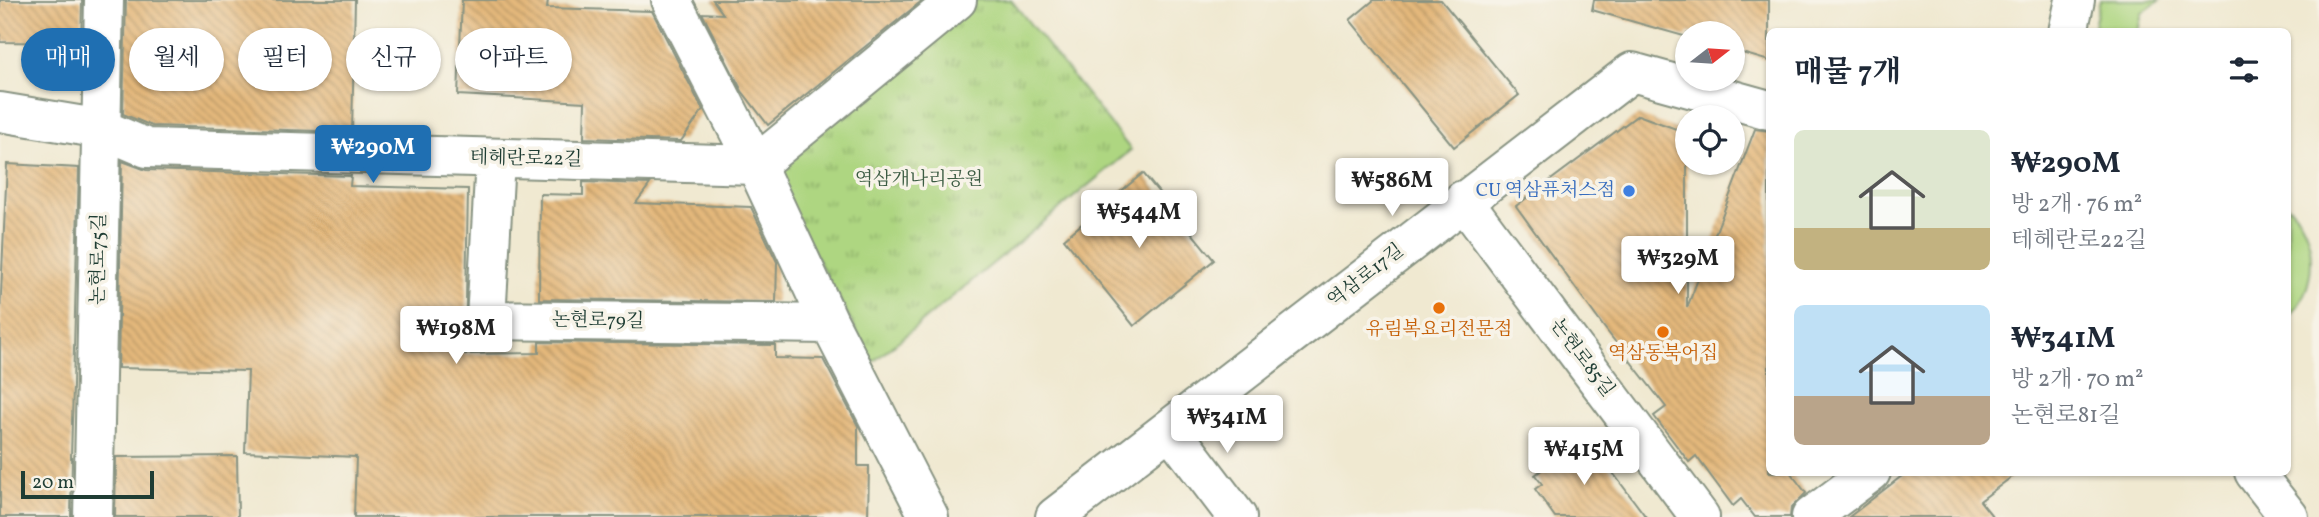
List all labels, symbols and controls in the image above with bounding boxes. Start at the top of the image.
north arrow [1675,21,1745,91]
map controls [1675,21,1745,175]
chip: 매매 [21,28,115,91]
chip: 월세 [129,28,224,91]
chip: 필터 [238,28,332,91]
chip: 신규 [346,28,441,91]
chip: 아파트 [455,28,572,91]
icon: filters [2225,51,2263,89]
text: 매물 7개 [1794,52,1901,94]
button: locate [1675,105,1745,175]
pin: ₩290M [324,125,422,185]
text: ₩290M [331,132,415,164]
text: ₩290M [2011,143,2121,185]
street label: 테헤란로22길 [470,145,582,173]
pin: ₩586M [1343,158,1441,218]
icon: home [1850,158,1934,242]
text: ₩586M [1351,165,1433,197]
park label: 역삼개나리공원 [855,167,983,193]
place label: CU 역삼퓨처스점 [1476,178,1615,204]
marker: CU 역삼퓨처스점 [1621,183,1637,199]
text: 방 2개 · 76 m² [2011,189,2142,221]
pin: ₩544M [1090,190,1188,250]
text: ₩544M [1097,197,1181,229]
street label: 논현로75길 [85,213,113,305]
text: 테헤란로22길 [2011,225,2147,257]
pin: ₩329M [1629,236,1727,296]
street label: 역삼로17길 [1323,238,1409,314]
text: ₩329M [1637,243,1719,275]
marker: 유림복요리전문점 [1431,300,1447,316]
pin: ₩198M [407,306,505,366]
street label: 논현로79길 [552,307,644,335]
text: ₩198M [416,313,496,345]
street label: 논현로85길 [1544,313,1620,403]
place label: 유림복요리전문점 [1366,317,1512,343]
text: ₩341M [2011,318,2115,360]
marker: 역삼동북어집 [1655,324,1671,340]
icon: home [1850,333,1934,417]
place label: 역삼동북어집 [1608,341,1718,367]
text: 방 2개 · 70 m² [2011,364,2144,396]
pin: ₩341M [1178,396,1276,455]
text: 논현로81길 [2011,400,2120,432]
text: ₩341M [1187,402,1267,434]
pin: ₩415M [1535,428,1633,487]
text: ₩415M [1544,434,1624,466]
scale bar [21,468,154,500]
text: 20 m [32,470,74,496]

